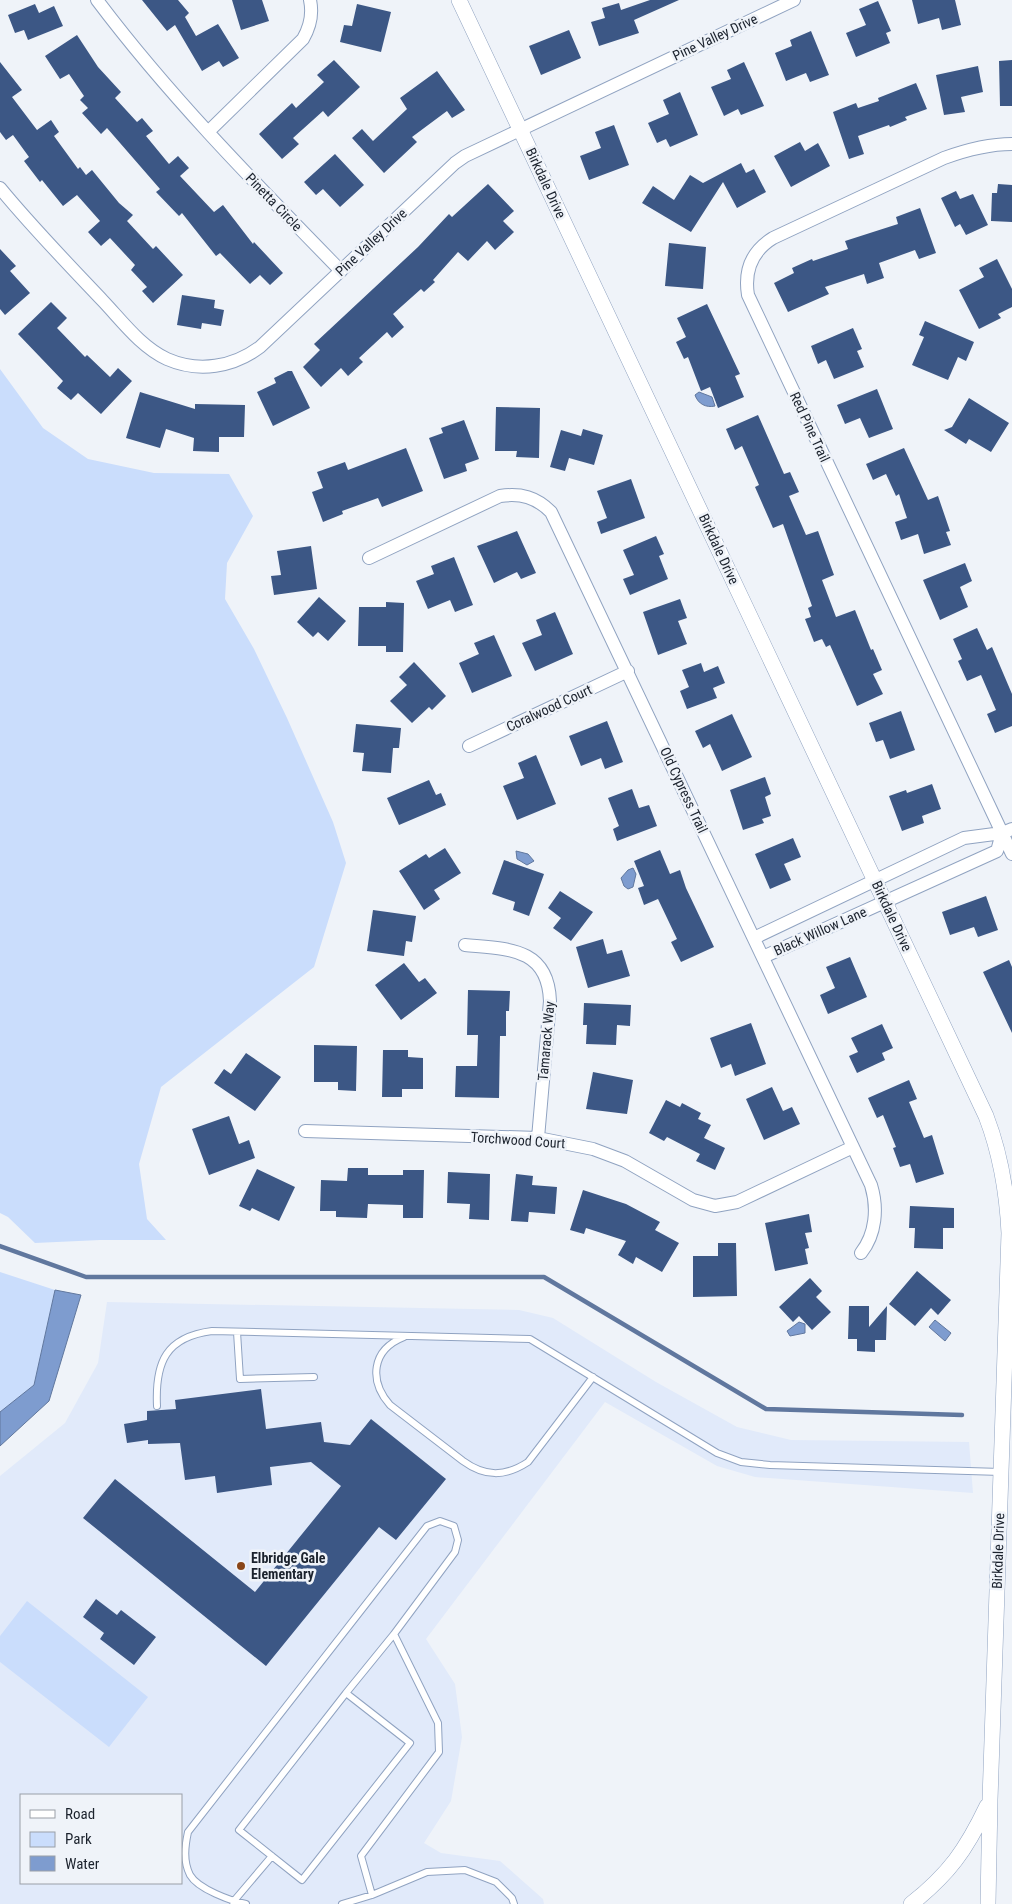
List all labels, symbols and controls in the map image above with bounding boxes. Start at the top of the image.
street label: Pine Valley Drive [670,10,760,64]
street label: Birkdale Drive [523,145,569,221]
street label: Pinetta Circle [243,170,306,235]
street label: Pine Valley Drive [332,205,410,279]
street label: Red Pine Trail [787,389,833,465]
street label: Birkdale Drive [696,511,742,587]
street label: Coralwood Court [504,681,594,735]
street label: Old Cypress Trail [657,745,711,835]
street label: Birkdale Drive [869,878,915,954]
street label: Black Willow Lane [771,903,869,959]
street label: Tamarack Way [535,1000,557,1082]
street label: Torchwood Court [470,1129,566,1151]
street label: Birkdale Drive [989,1512,1007,1589]
place label: Elbridge Gale Elementary [251,1550,326,1582]
marker: Elbridge Gale Elementary [235,1560,247,1572]
legend [20,1794,182,1884]
text: Road [65,1805,95,1823]
text: Park [65,1830,92,1848]
text: Water [65,1855,100,1873]

